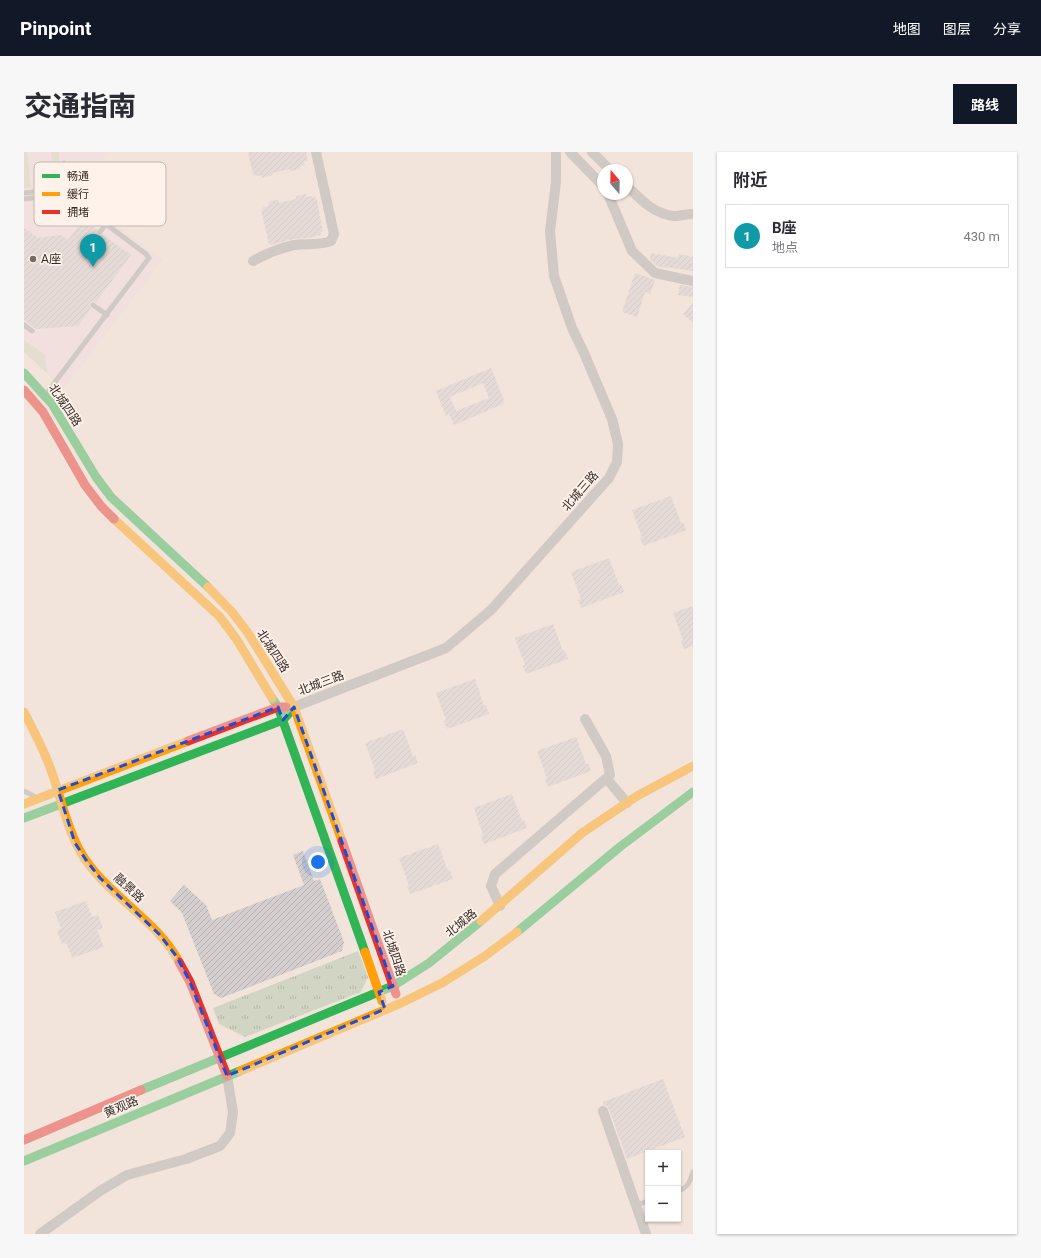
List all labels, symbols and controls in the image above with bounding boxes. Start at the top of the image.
text: Pinpoint [20,17,91,40]
text: 地图 [893,21,921,37]
text: 图层 [943,21,971,37]
text: 分享 [993,21,1021,37]
button: 路线 [953,84,1017,124]
text: 交通指南 [24,90,136,123]
legend [34,162,166,226]
north arrow [597,164,633,200]
text: 畅通 [67,170,89,183]
text: 附近 [733,170,767,190]
text: 缓行 [67,188,89,201]
text: 拥堵 [67,206,89,219]
text: B座 [772,219,797,237]
text: 1 [743,229,751,244]
text: 430 m [963,229,1000,244]
pin: 1 [80,234,106,267]
text: 地点 [772,240,798,255]
place label: A座 [41,252,61,266]
marker: A座 [28,254,38,264]
street label: 北城四路 [46,381,84,429]
street label: 北城三路 [559,468,601,514]
street label: 北城四路 [254,627,292,675]
street label: 北城三路 [296,668,346,698]
your location [308,852,328,872]
street label: 融景路 [111,871,147,905]
street label: 北城路 [443,906,479,940]
street label: 北城四路 [380,928,408,978]
street label: 黄观路 [102,1094,140,1120]
map controls [645,1150,681,1222]
button: + [645,1150,681,1186]
button: − [645,1186,681,1222]

